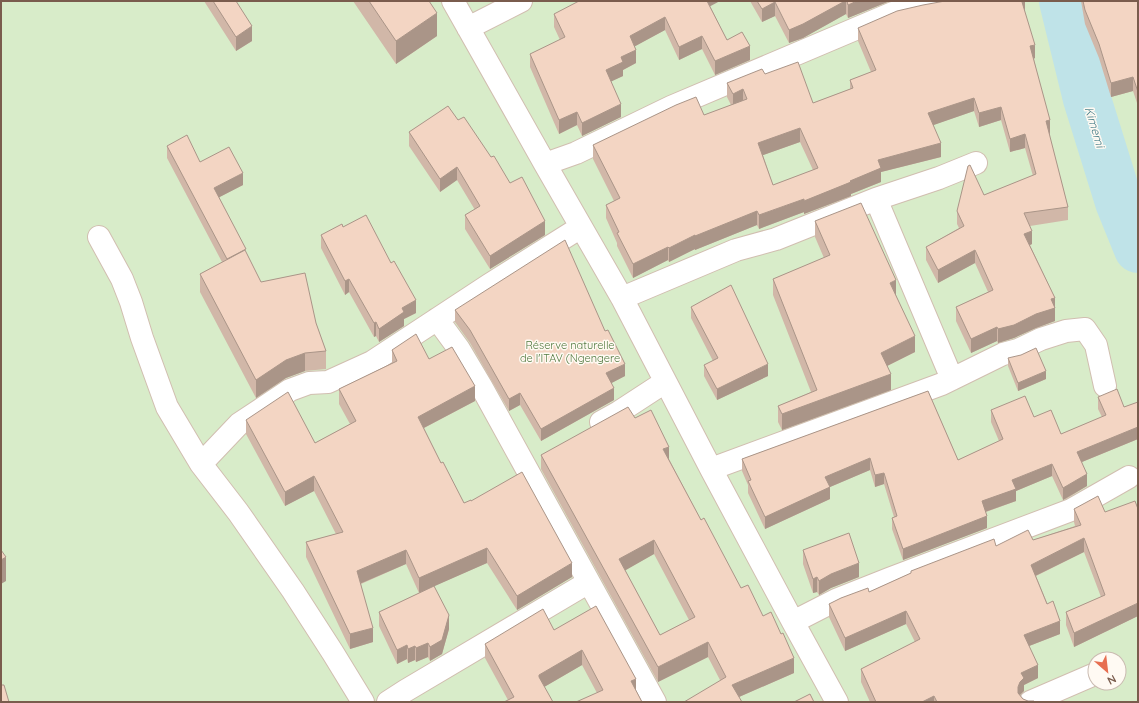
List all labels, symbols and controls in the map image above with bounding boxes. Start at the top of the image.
water label: Kimemi [1082,105,1109,151]
park label: Réserve naturelle de l'ITAV (Ngengere [520,338,620,365]
north arrow [1087,651,1127,691]
text: N [1105,672,1119,688]

